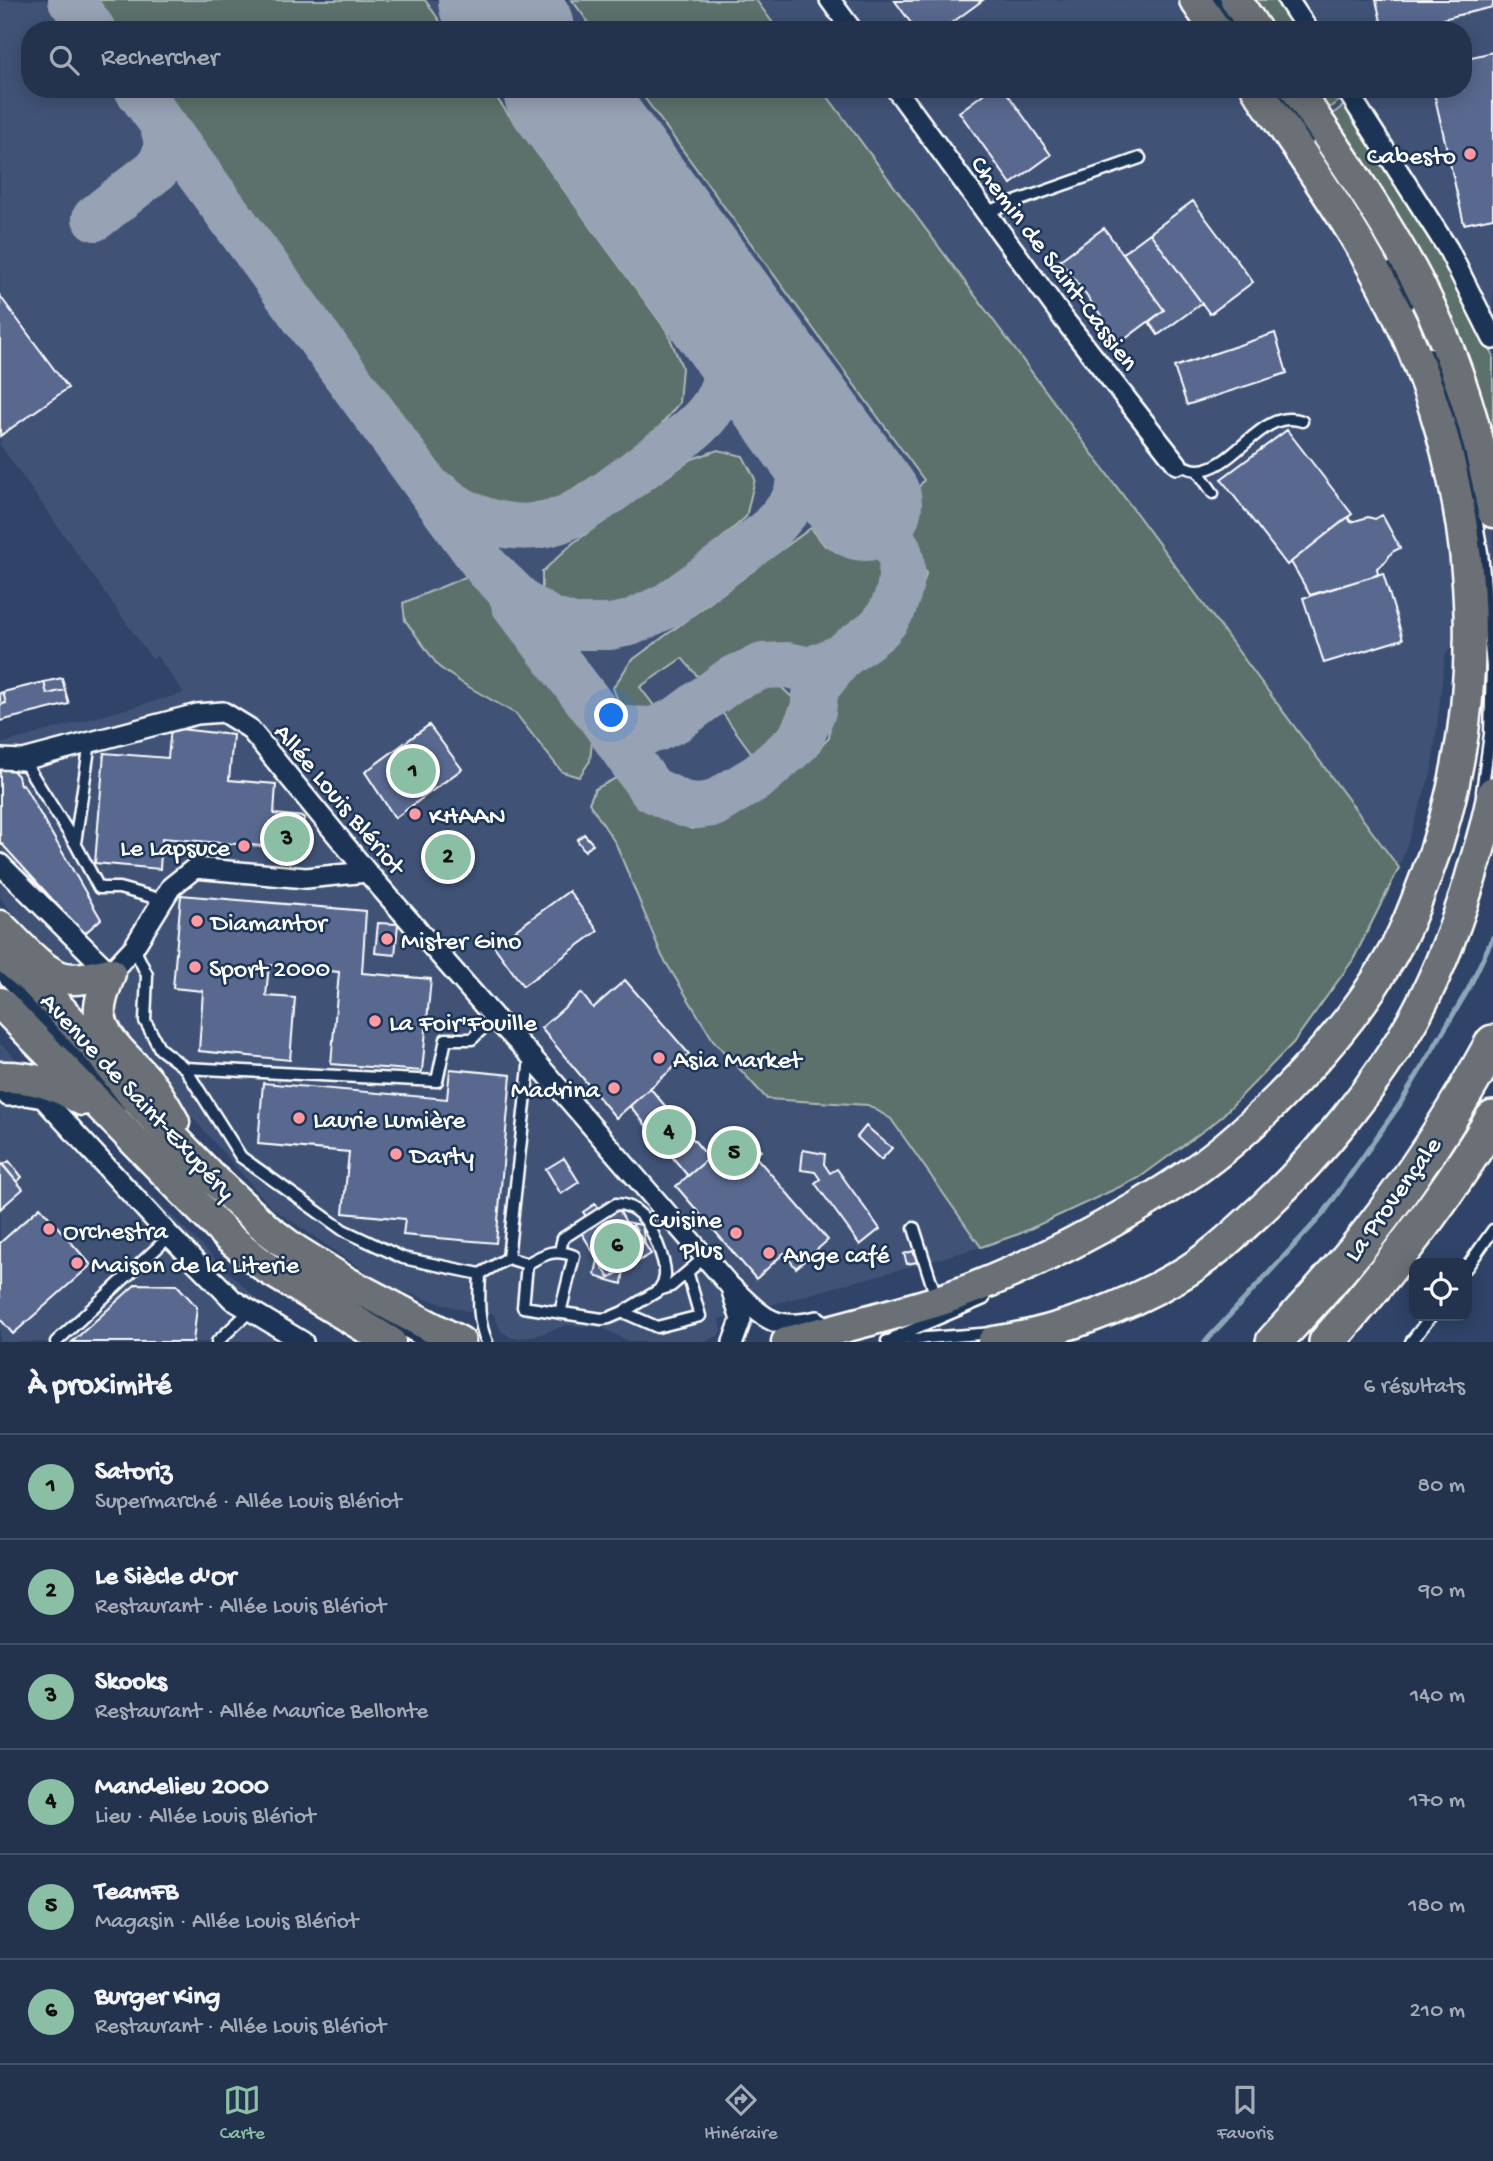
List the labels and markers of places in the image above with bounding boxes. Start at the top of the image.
place label: Cabesto [1367,143,1456,174]
marker: Cabesto [1462,146,1478,162]
pin: 1 [390,745,436,797]
place label: KHAAN [429,803,506,834]
marker: KHAAN [407,806,423,822]
pin: 3 [264,813,310,865]
pin: 2 [425,831,471,883]
place label: Le Lapsuce [120,835,231,866]
marker: Le Lapsuce [236,838,252,854]
place label: Diamantor [209,910,329,941]
marker: Diamantor [189,913,205,929]
place label: Mister Gino [401,928,522,959]
marker: Mister Gino [379,931,395,947]
place label: Sport 2000 [209,956,331,987]
marker: Sport 2000 [187,959,203,975]
place label: La Foir'Fouille [389,1010,537,1041]
marker: La Foir'Fouille [367,1013,383,1029]
place label: Asia Market [673,1047,804,1078]
marker: Asia Market [651,1050,667,1066]
place label: Madrina [511,1077,602,1108]
marker: Madrina [606,1080,622,1096]
pin: 4 [646,1106,692,1158]
place label: Laurie Lumière [313,1107,466,1138]
marker: Laurie Lumière [291,1110,307,1126]
pin: 5 [711,1127,757,1179]
place label: Darty [408,1143,474,1174]
marker: Darty [388,1146,404,1162]
place label: Cuisine Plus [649,1207,723,1268]
place label: Orchestra [63,1218,169,1249]
pin: 6 [594,1220,640,1272]
marker: Orchestra [41,1221,57,1237]
marker: Cuisine Plus [728,1225,744,1241]
place label: Ange café [783,1242,890,1273]
marker: Ange café [761,1245,777,1261]
place label: Maison de la Literie [91,1252,300,1283]
marker: Maison de la Literie [69,1255,85,1271]

